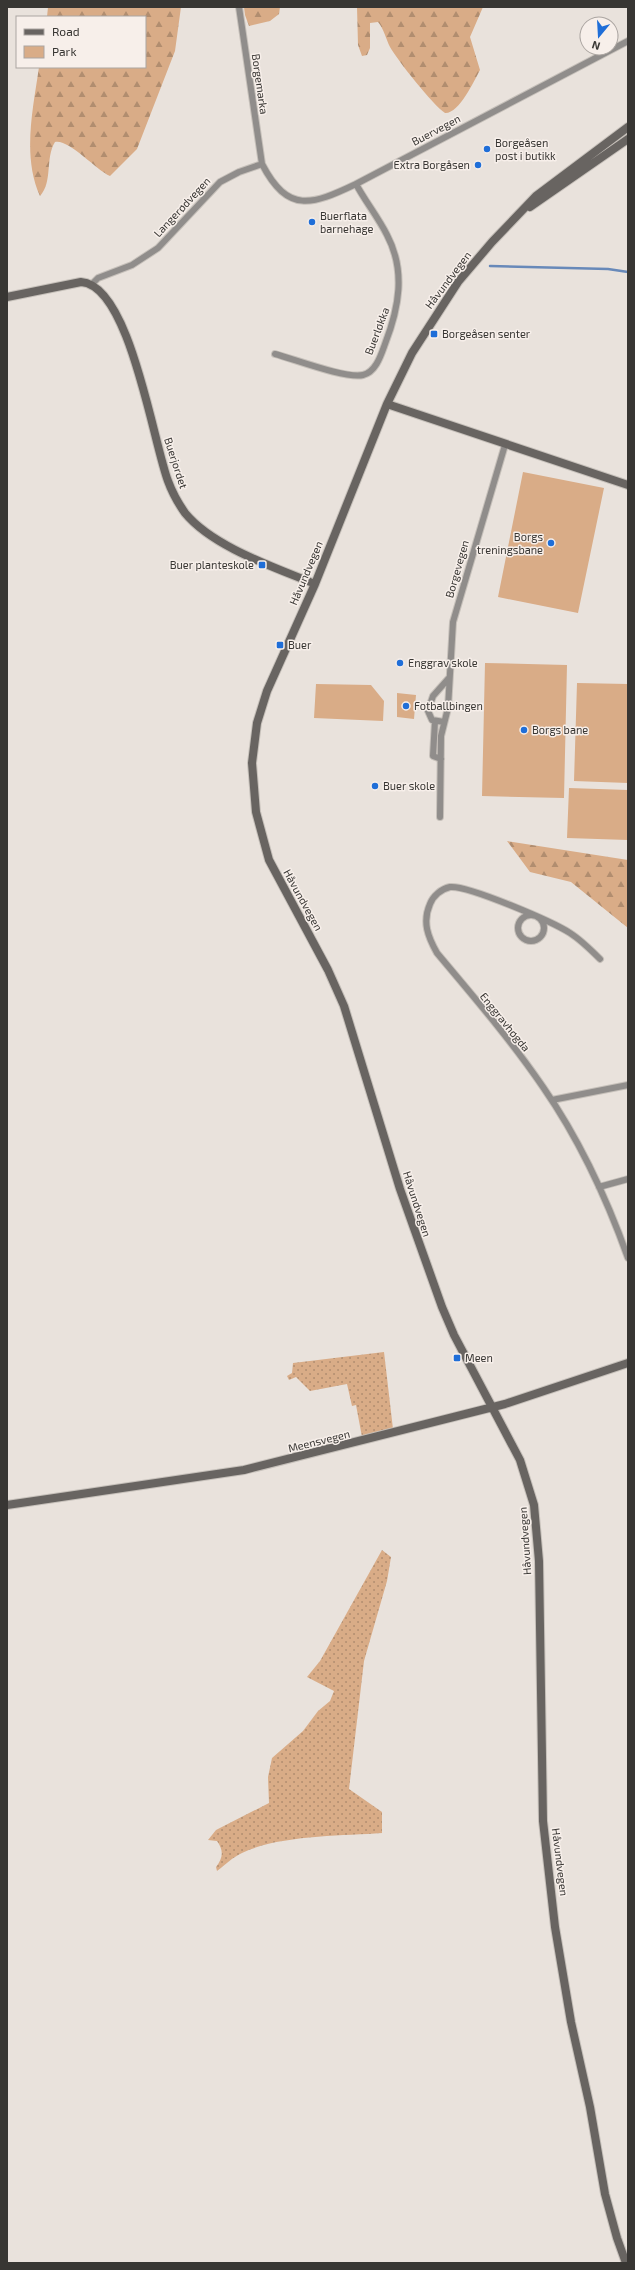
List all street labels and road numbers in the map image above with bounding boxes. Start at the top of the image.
street label: Borgemarka [250,53,271,115]
street label: Buervegen [409,111,462,148]
street label: Langerødvegen [151,174,213,239]
street label: Håvundvegen [422,249,473,311]
street label: Buerløkka [361,305,392,357]
street label: Buerjordet [161,436,191,490]
street label: Borgevegen [442,538,471,599]
street label: Håvundvegen [286,539,325,607]
street label: Håvundvegen [281,867,326,933]
street label: Enggravhøgda [478,990,533,1054]
street label: Håvundvegen [401,1169,434,1238]
street label: Meensvegen [287,1427,351,1455]
street label: Håvundvegen [516,1507,533,1576]
street label: Håvundvegen [550,1827,571,1897]

